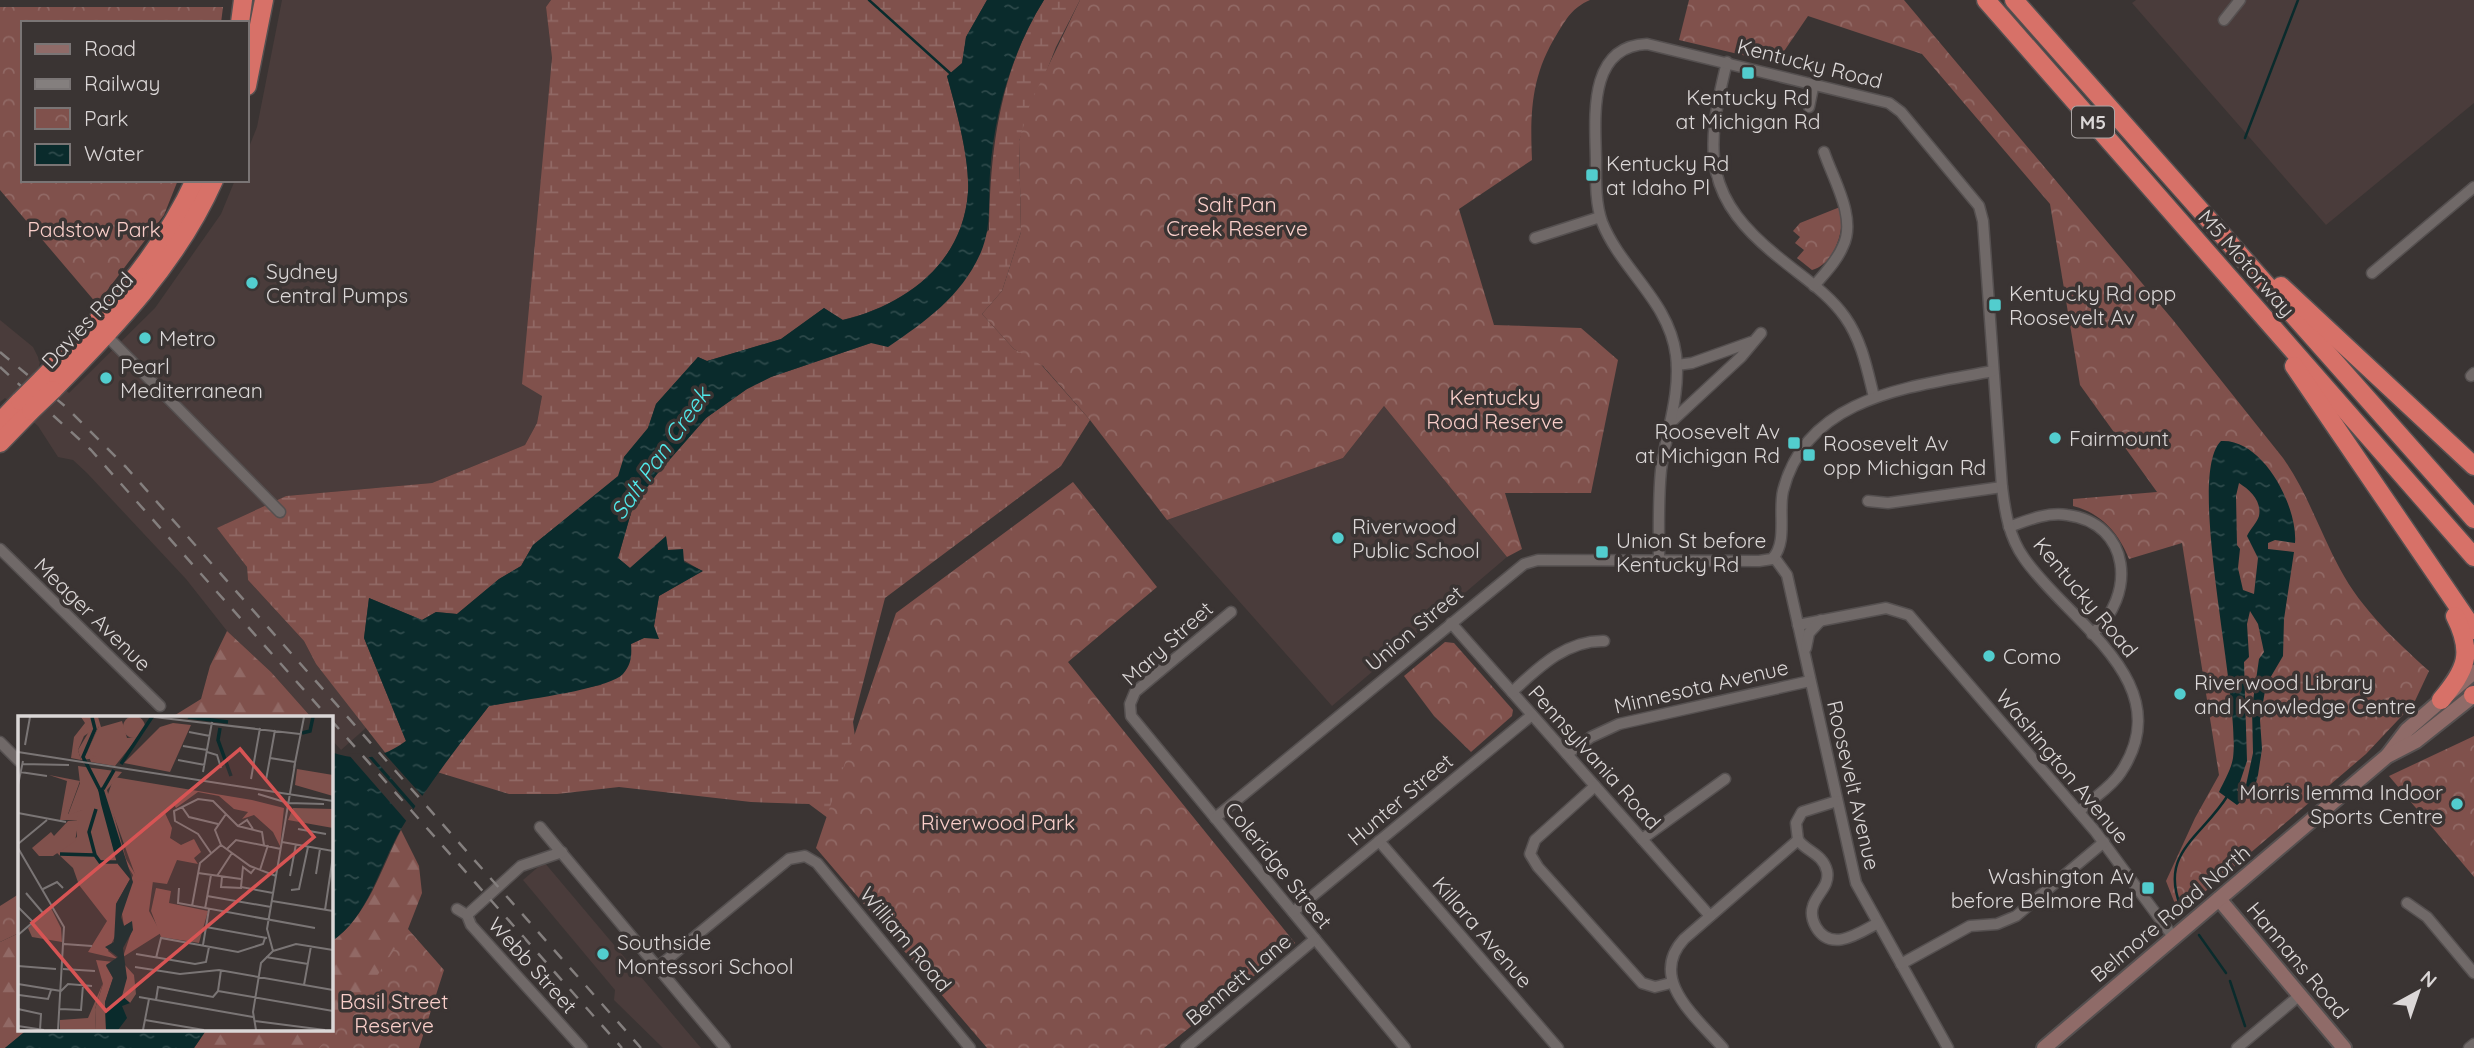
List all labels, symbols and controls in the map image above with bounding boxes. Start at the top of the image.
legend [21,21,248,182]
street label: Kentucky Road [1735,32,1885,94]
text: Road [84,35,136,61]
marker: Kentucky Rd at Michigan Rd [1740,65,1756,81]
text: Railway [84,70,160,96]
place label: Kentucky Rd at Michigan Rd [1675,84,1821,134]
text: Park [84,105,128,131]
road number: M5 [2072,106,2114,138]
text: Water [84,140,144,166]
place label: Kentucky Rd at Idaho Pl [1606,150,1729,200]
marker: Kentucky Rd at Idaho Pl [1584,167,1600,183]
park label: Salt Pan Creek Reserve [1166,191,1308,241]
street label: M5 Motorway [2193,204,2301,322]
park label: Padstow Park [27,216,161,242]
place label: Sydney Central Pumps [266,258,408,308]
street label: Davies Road [36,266,138,374]
marker: Sydney Central Pumps [244,275,260,291]
place label: Kentucky Rd opp Roosevelt Av [2009,280,2176,330]
marker: Kentucky Rd opp Roosevelt Av [1987,297,2003,313]
place label: Metro [159,325,216,351]
marker: Metro [137,330,153,346]
place label: Pearl Mediterranean [120,353,263,403]
marker: Pearl Mediterranean [98,370,114,386]
water label: Salt Pan Creek [604,380,717,525]
park label: Kentucky Road Reserve [1426,384,1564,434]
place label: Roosevelt Av at Michigan Rd [1635,418,1780,468]
place label: Fairmount [2069,425,2169,451]
place label: Roosevelt Av opp Michigan Rd [1823,430,1986,480]
marker: Fairmount [2047,430,2063,446]
marker: Roosevelt Av at Michigan Rd [1786,435,1802,451]
marker: Roosevelt Av opp Michigan Rd [1801,447,1817,463]
place label: Riverwood Public School [1352,513,1480,563]
place label: Union St before Kentucky Rd [1616,527,1766,577]
marker: Riverwood Public School [1330,530,1346,546]
street label: Kentucky Road [2028,532,2144,662]
marker: Union St before Kentucky Rd [1594,544,1610,560]
street label: Meager Avenue [29,552,157,676]
street label: Union Street [1360,580,1468,676]
street label: Mary Street [1116,595,1218,691]
place label: Como [2003,643,2061,669]
marker: Como [1981,648,1997,664]
street label: Minnesota Avenue [1611,653,1791,719]
place label: Riverwood Library and Knowledge Centre [2194,669,2416,719]
street label: Pennsylvania Road [1523,679,1667,835]
street label: Washington Avenue [1991,683,2135,849]
marker: Riverwood Library and Knowledge Centre [2172,686,2188,702]
street label: Roosevelt Avenue [1822,698,1886,872]
inset map [18,716,332,1030]
street label: Hunter Street [1342,747,1458,851]
place label: Morris Iemma Indoor Sports Centre [2239,779,2443,829]
street label: Coleridge Street [1220,796,1338,934]
marker: Morris Iemma Indoor Sports Centre [2449,796,2465,812]
park label: Riverwood Park [921,809,1075,835]
street label: Belmore Road North [2085,839,2255,987]
place label: Washington Av before Belmore Rd [1951,863,2134,913]
street label: Killara Avenue [1428,871,1538,993]
marker: Washington Av before Belmore Rd [2140,880,2156,896]
street label: William Road [855,881,957,997]
street label: Hannans Road [2242,896,2354,1024]
street label: Webb Street [483,912,583,1018]
street label: Bennett Lane [1180,927,1296,1031]
place label: Southside Montessori School [617,929,794,979]
marker: Southside Montessori School [595,946,611,962]
north arrow [2383,957,2453,1027]
text: N [2416,965,2442,993]
park label: Basil Street Reserve [340,988,448,1038]

